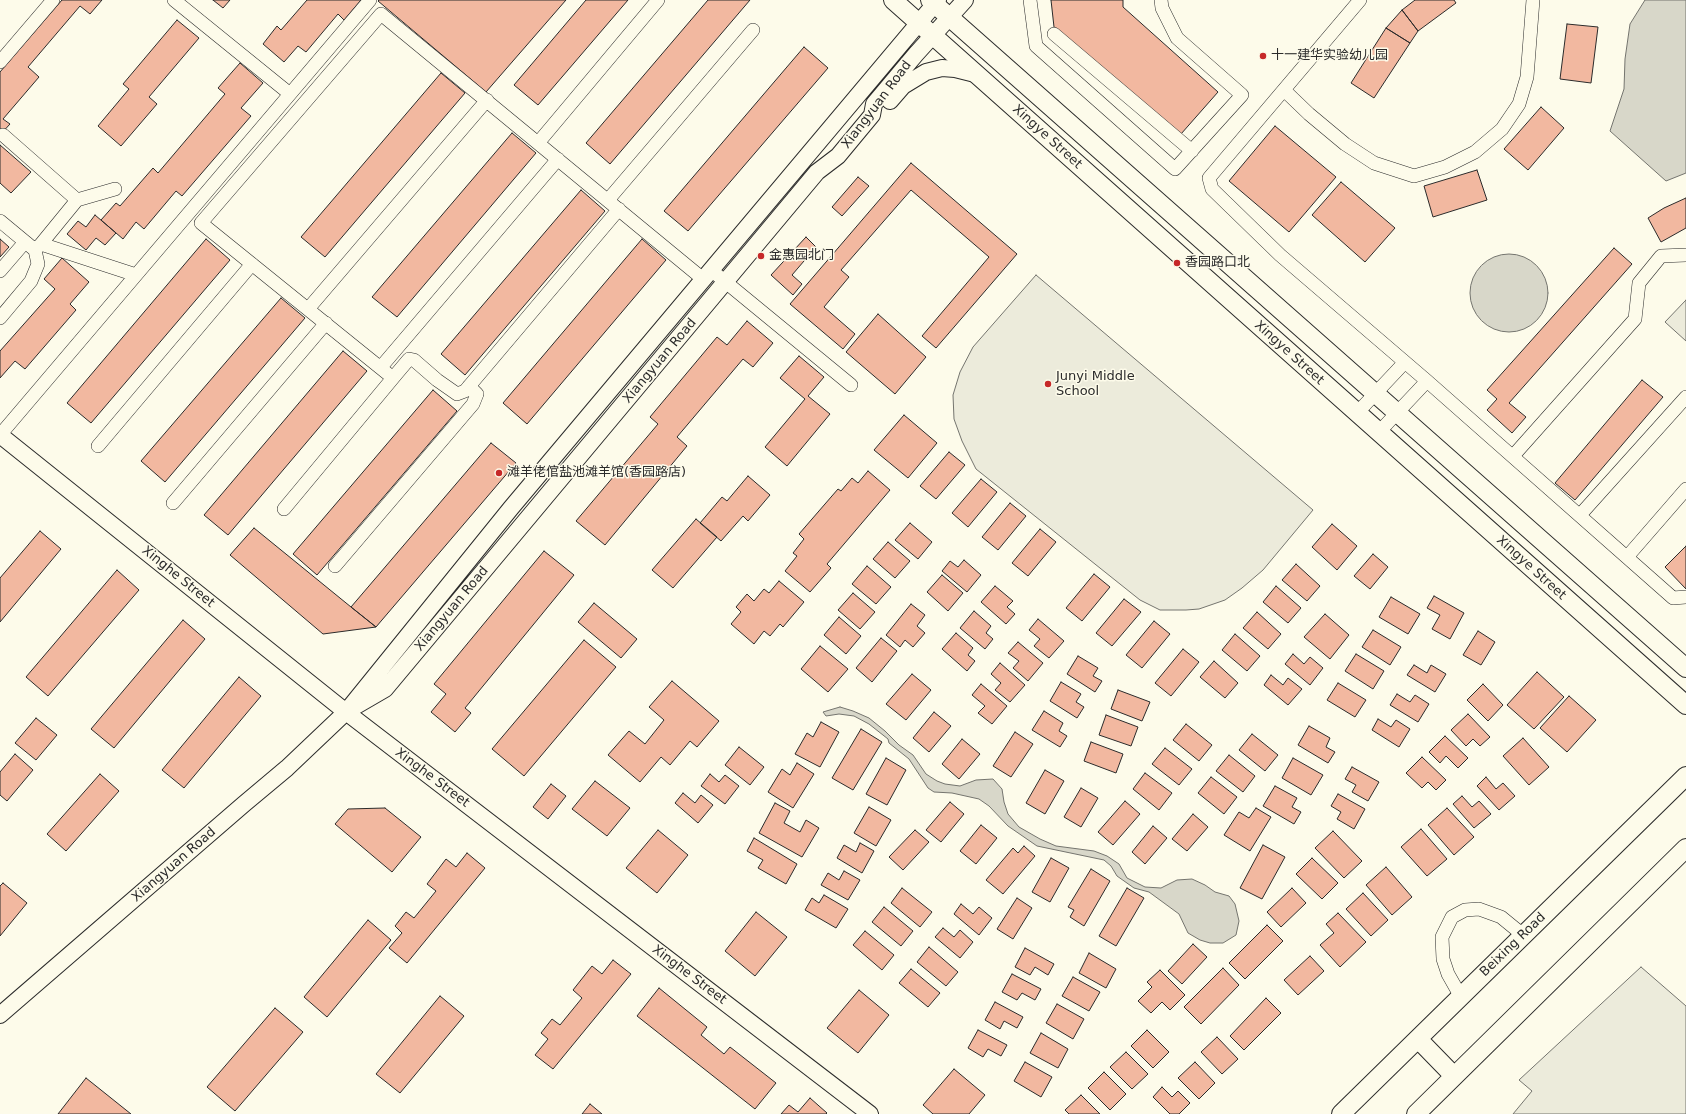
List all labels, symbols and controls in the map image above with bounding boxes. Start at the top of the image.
place label: 十一建华实验幼儿园 [1271,48,1388,64]
marker: 十一建华实验幼儿园 [1258,51,1268,61]
street label: Xiangyuan Road [839,58,915,152]
street label: Xingye Street [1009,102,1085,172]
place label: 金惠园北门 [769,248,834,264]
marker: 金惠园北门 [756,251,766,261]
place label: 香园路口北 [1185,255,1250,271]
marker: 香园路口北 [1172,258,1182,268]
street label: Xiangyuan Road [620,315,700,407]
street label: Xingye Street [1251,318,1327,388]
place label: Junyi Middle School [1056,369,1135,400]
marker: Junyi Middle School [1043,379,1053,389]
place label: 滩羊佬倌盐池滩羊馆(香园路店) [507,465,686,481]
marker: 滩羊佬倌盐池滩羊馆(香园路店) [494,468,504,478]
street label: Xingye Street [1493,533,1569,603]
street label: Xinghe Street [139,543,217,611]
street label: Xiangyuan Road [412,563,492,655]
street label: Xinghe Street [392,745,472,811]
street label: Xiangyuan Road [129,824,219,906]
street label: Beixing Road [1477,910,1549,980]
street label: Xinghe Street [649,942,729,1008]

